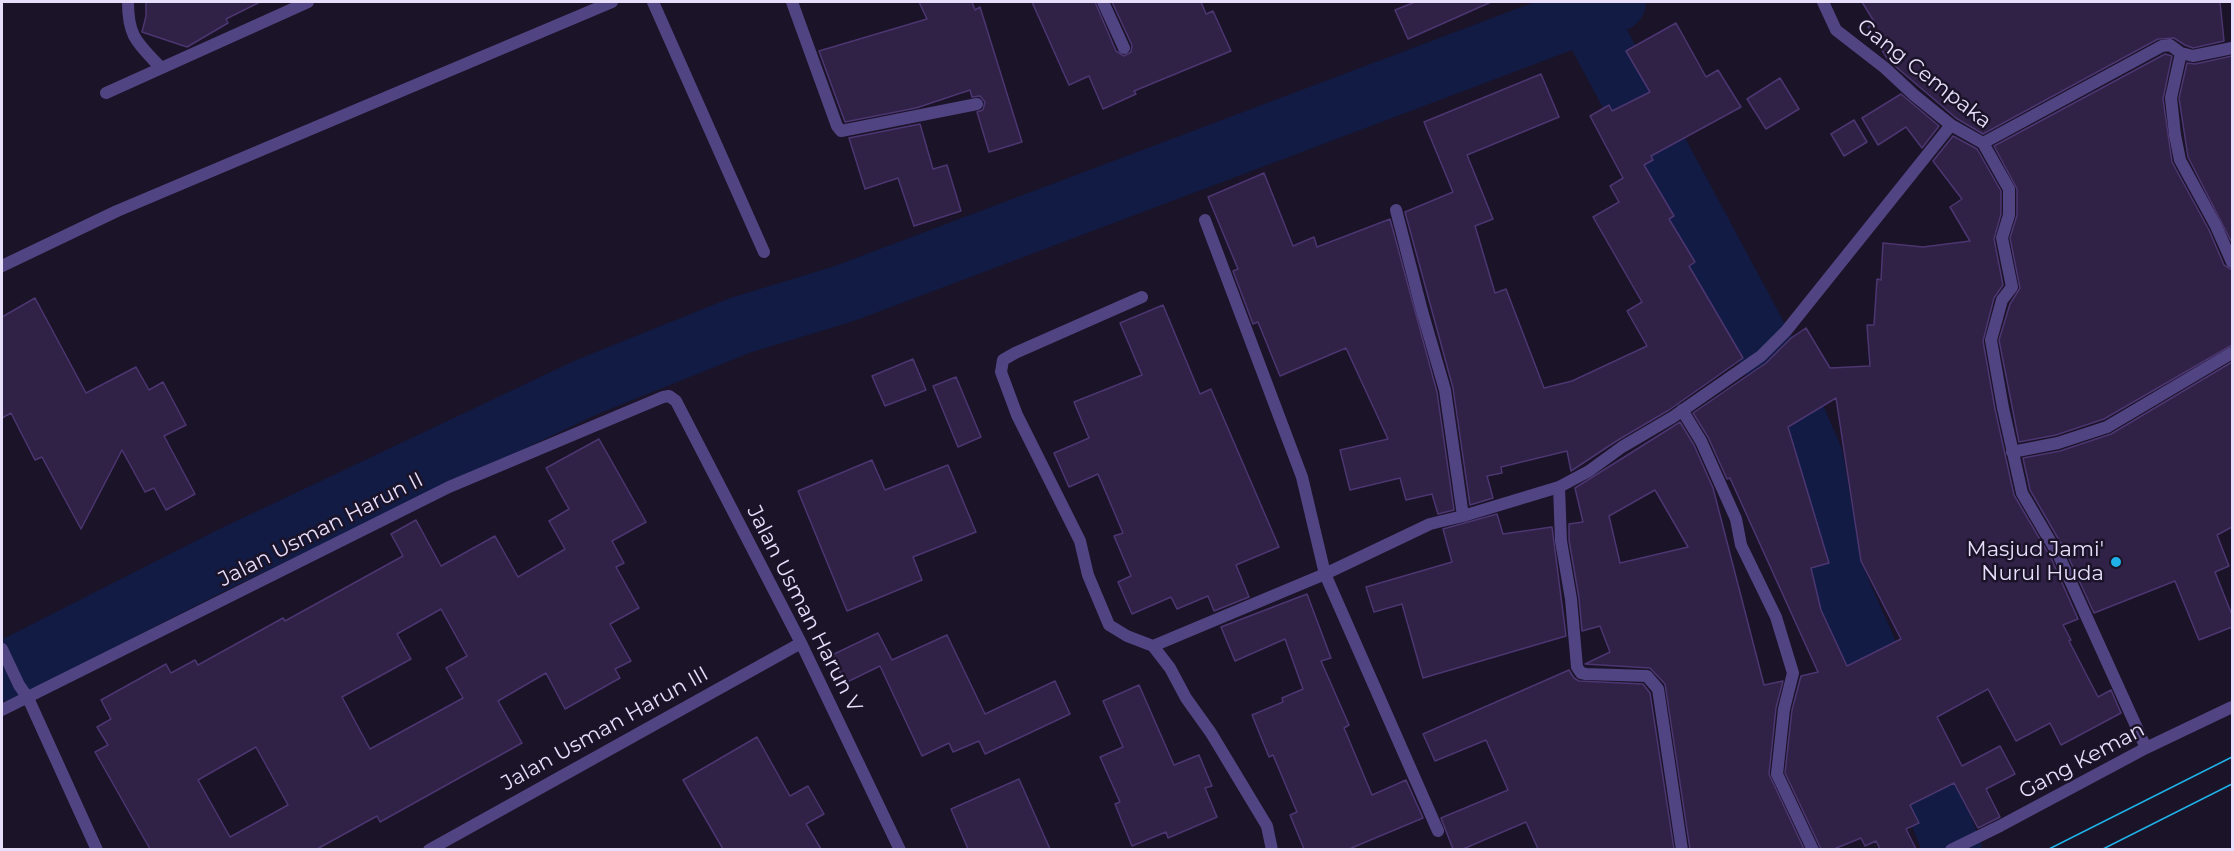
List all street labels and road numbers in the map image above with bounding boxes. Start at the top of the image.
street label: Gang Cempaka [1852,14,1996,134]
street label: Jalan Usman Harun II [214,467,428,593]
street label: Jalan Usman Harun V [741,502,867,716]
street label: Jalan Usman Harun III [497,662,713,796]
street label: Gang Keman [2015,717,2149,805]

